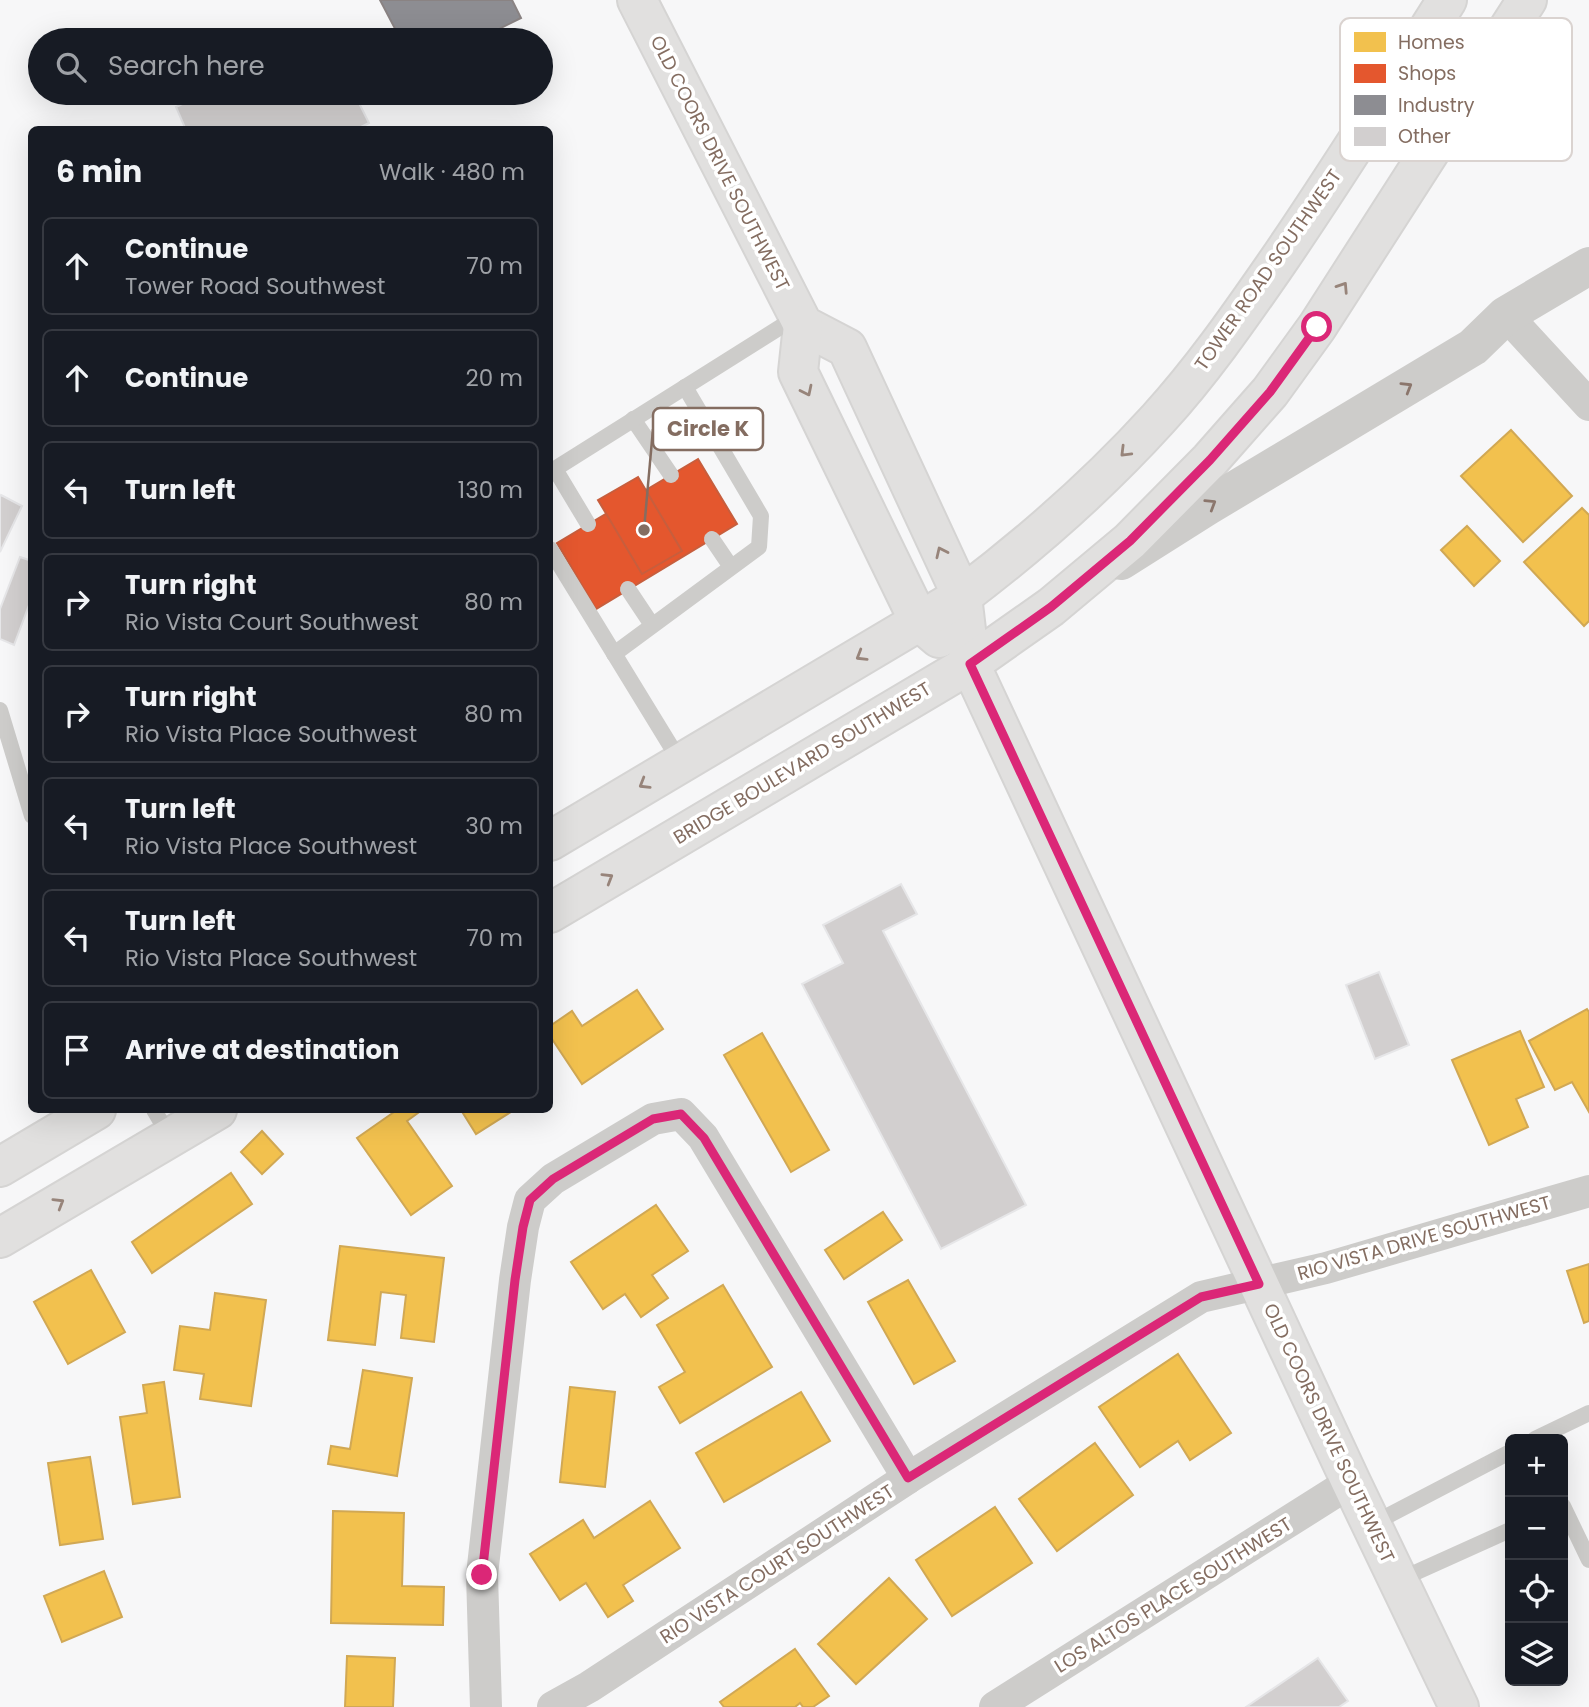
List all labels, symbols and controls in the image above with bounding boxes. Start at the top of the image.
legend [1340,18,1572,161]
search box [28,28,553,105]
text: Homes [1398,29,1465,56]
street label: OLD COORS DRIVE SOUTHWEST [644,31,796,295]
icon: search [52,48,90,86]
text: Search here [108,48,265,84]
text: Shops [1398,60,1456,87]
text: Industry [1398,92,1475,119]
text: Other [1398,123,1451,150]
text: 6 min [56,150,142,193]
text: Walk · 480 m [379,156,525,188]
street label: TOWER ROAD SOUTHWEST [1188,164,1348,376]
text: Continue [125,231,248,267]
icon: ahead [58,247,96,285]
text: 70 m [466,250,523,282]
text: Tower Road Southwest [125,270,385,302]
one-way arrow [1335,281,1348,294]
route start [1301,311,1332,342]
icon: ahead [58,359,96,397]
text: Continue [125,360,248,396]
text: 20 m [465,362,523,394]
one-way arrow [1399,382,1412,395]
one-way arrow [799,384,813,396]
callout: Circle K [653,408,763,450]
text: Circle K [667,414,749,443]
one-way arrow [1120,444,1133,457]
icon: left [58,471,96,509]
text: Turn left [125,472,236,508]
text: 130 m [458,474,523,506]
one-way arrow [1204,499,1217,512]
one-way arrow [936,547,950,559]
text: Turn right [125,567,257,603]
icon: right [58,583,96,621]
text: 80 m [464,586,523,618]
text: Rio Vista Court Southwest [125,606,419,638]
one-way arrow [855,647,868,660]
street label: BRIDGE BOULEVARD SOUTHWEST [668,675,936,851]
text: Turn right [125,679,257,715]
icon: right [58,695,96,733]
text: 80 m [464,698,523,730]
text: Rio Vista Place Southwest [125,718,417,750]
one-way arrow [639,776,652,789]
text: Turn left [125,791,236,827]
icon: left [58,807,96,845]
text: 30 m [465,810,523,842]
text: Rio Vista Place Southwest [125,830,417,862]
one-way arrow [601,873,614,886]
text: Turn left [125,903,236,939]
icon: left [58,919,96,957]
text: 70 m [466,922,523,954]
text: Rio Vista Place Southwest [125,942,417,974]
icon: arrive [58,1031,96,1069]
text: Arrive at destination [125,1032,400,1068]
street label: RIO VISTA DRIVE SOUTHWEST [1294,1189,1554,1287]
one-way arrow [51,1199,64,1212]
street label: OLD COORS DRIVE SOUTHWEST [1257,1299,1401,1567]
map controls [1505,1434,1568,1686]
button: + [1505,1434,1568,1497]
street label: RIO VISTA COURT SOUTHWEST [655,1478,899,1650]
button: − [1505,1497,1568,1560]
street label: LOS ALTOS PLACE SOUTHWEST [1049,1511,1297,1679]
route end [466,1559,497,1590]
button: locate [1505,1560,1568,1623]
button: layers [1505,1623,1568,1686]

